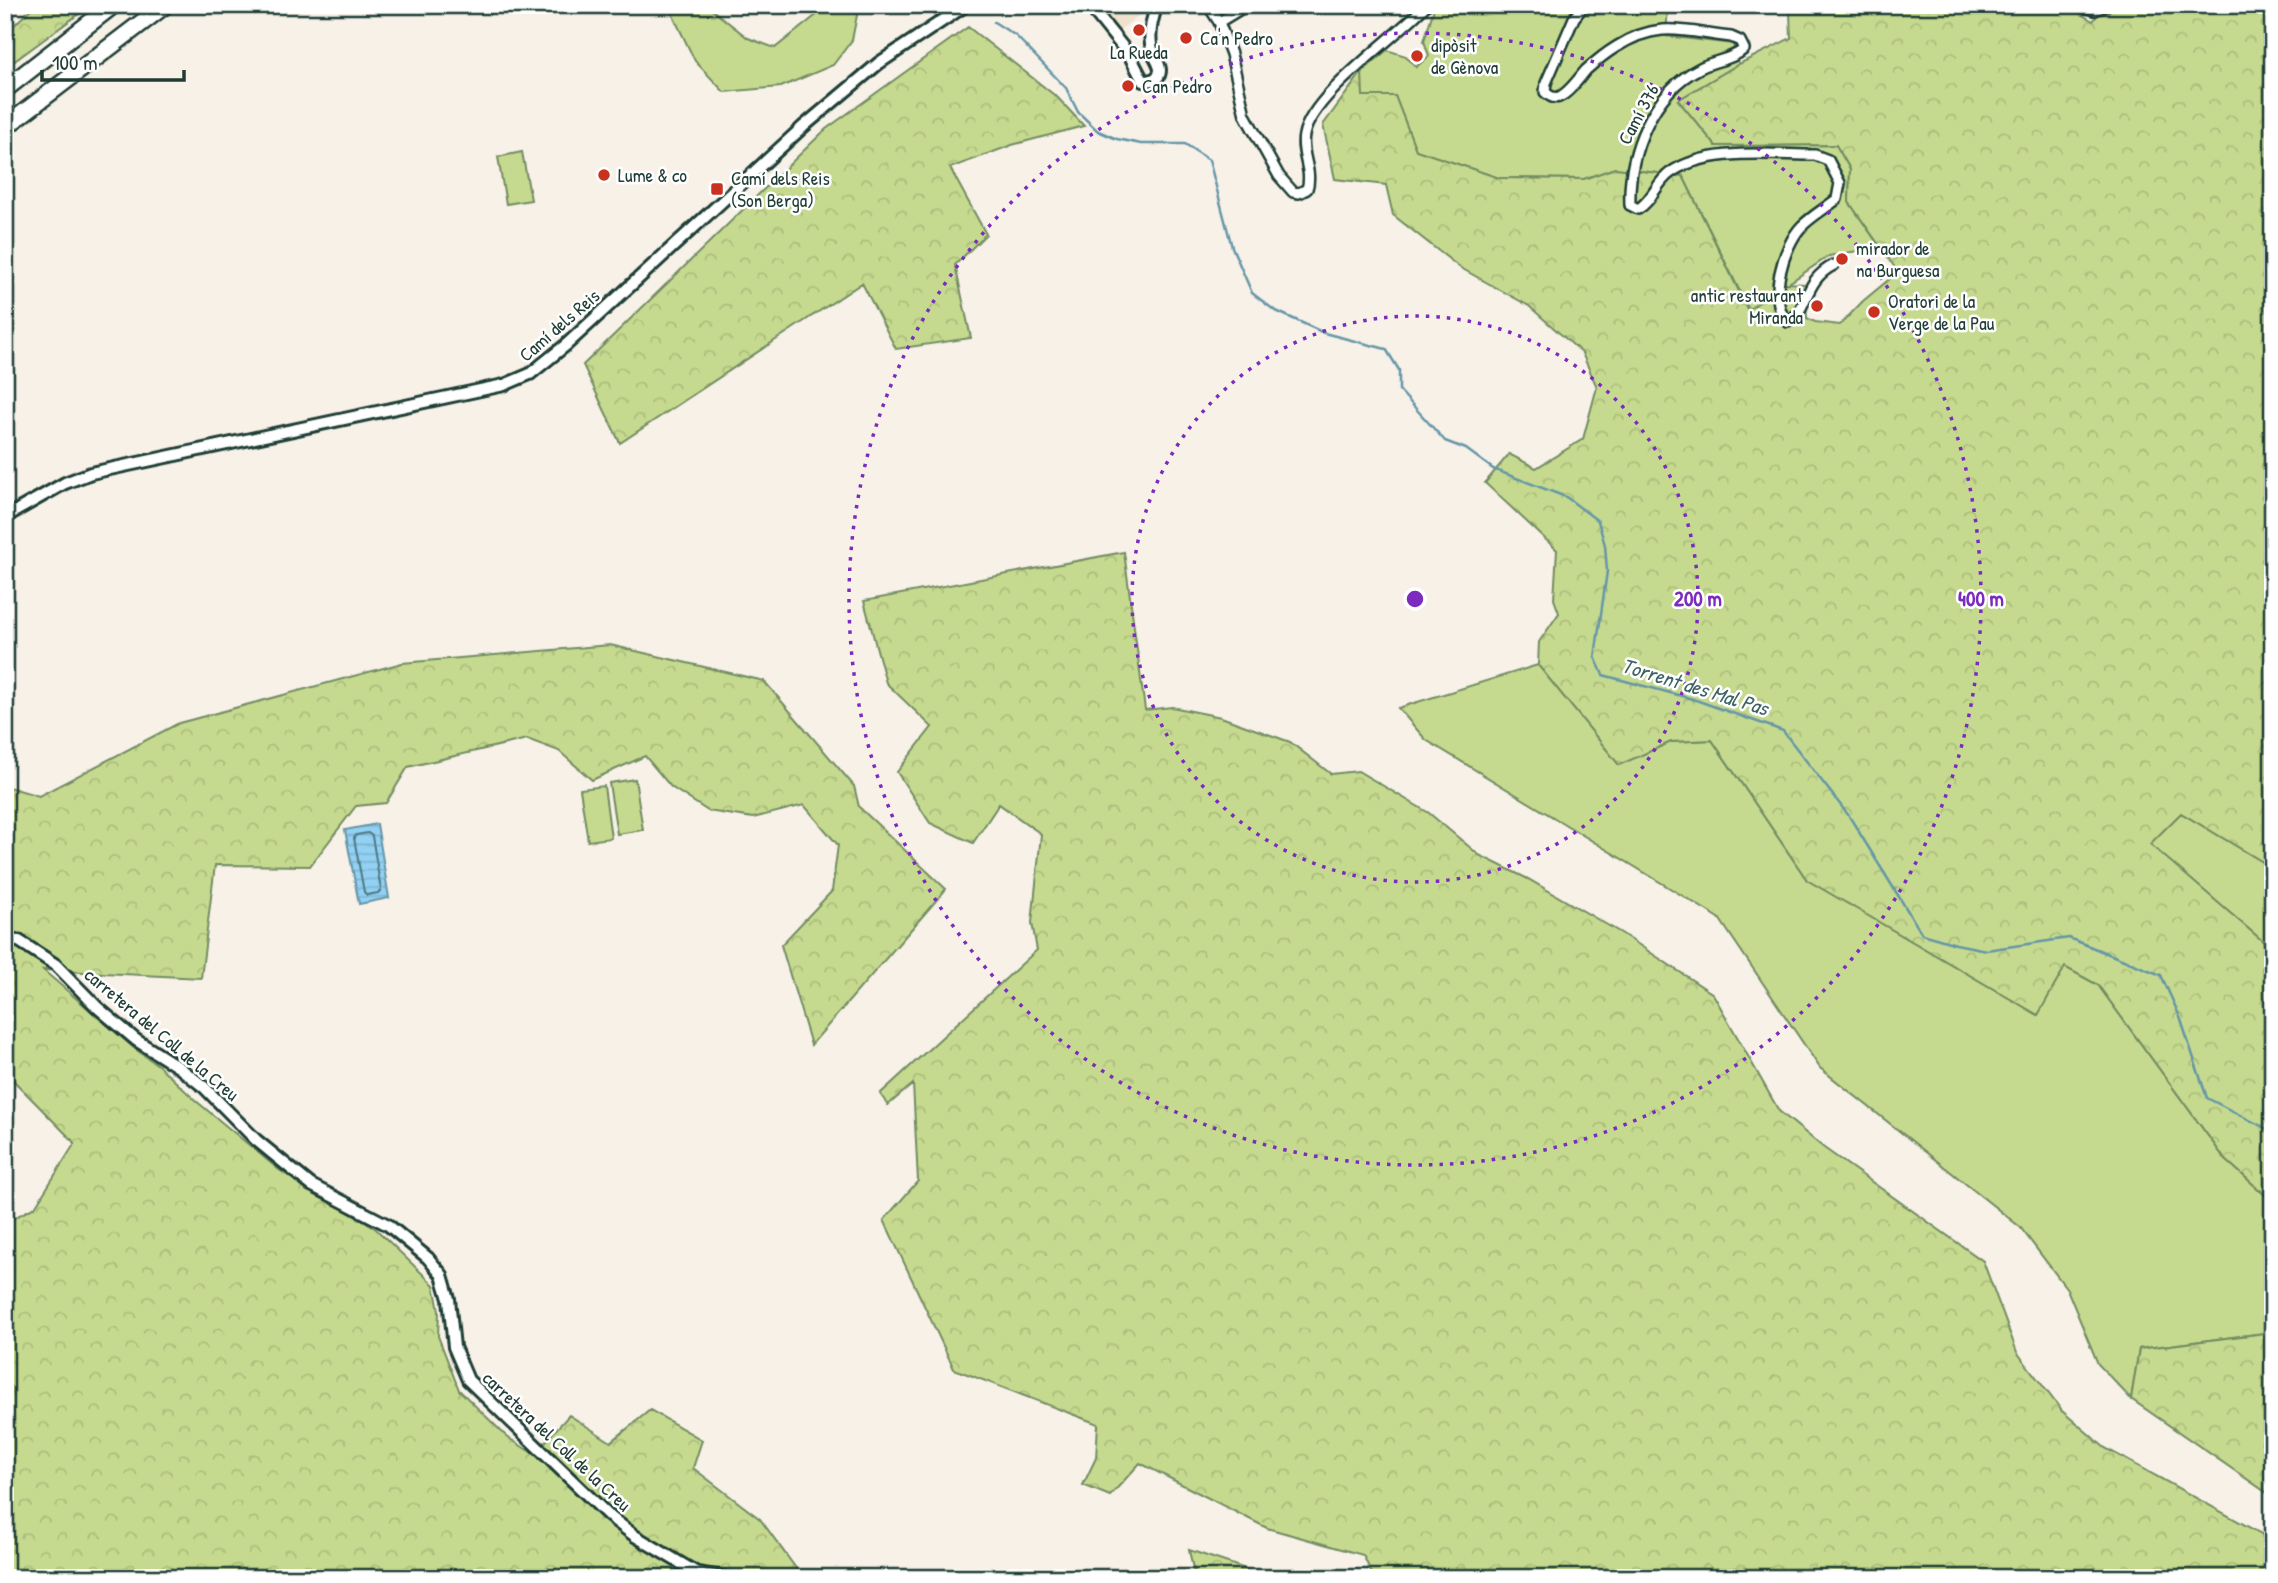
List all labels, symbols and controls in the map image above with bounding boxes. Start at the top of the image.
marker: La Rueda [1131,22,1147,38]
place label: Ca'n Pedro [1200,25,1273,51]
marker: Ca'n Pedro [1178,30,1194,46]
place label: dipòsit de Gènova [1431,32,1499,80]
scale bar [42,38,184,82]
place label: La Rueda [1110,39,1168,65]
text: 100 m [52,48,98,77]
marker: dipòsit de Gènova [1409,48,1425,64]
place label: Can Pedro [1142,73,1212,99]
marker: Can Pedro [1120,78,1136,94]
street label: Camí 376 [1611,79,1665,149]
place label: Lume & co [618,162,687,188]
place label: Camí dels Reis (Son Berga) [731,165,830,213]
marker: Lume & co [596,167,612,183]
marker: Camí dels Reis (Son Berga) [709,181,725,197]
place label: mirador de na Burguesa [1856,235,1940,283]
marker: mirador de na Burguesa [1834,251,1850,267]
place label: antic restaurant Miranda [1691,282,1804,330]
street label: Camí dels Reis [513,283,605,367]
place label: Oratori de la Verge de la Pau [1888,288,1995,336]
marker: antic restaurant Miranda [1809,298,1825,314]
marker: Oratori de la Verge de la Pau [1866,304,1882,320]
text: 200 m [1674,584,1722,613]
text: 400 m [1958,584,2004,613]
centre of rings [1403,587,1427,611]
water label: Torrent des Mal Pas [1619,651,1774,723]
street label: carretera del Coll de la Creu [79,962,245,1107]
street label: carretera del Coll de la Creu [477,1365,637,1517]

